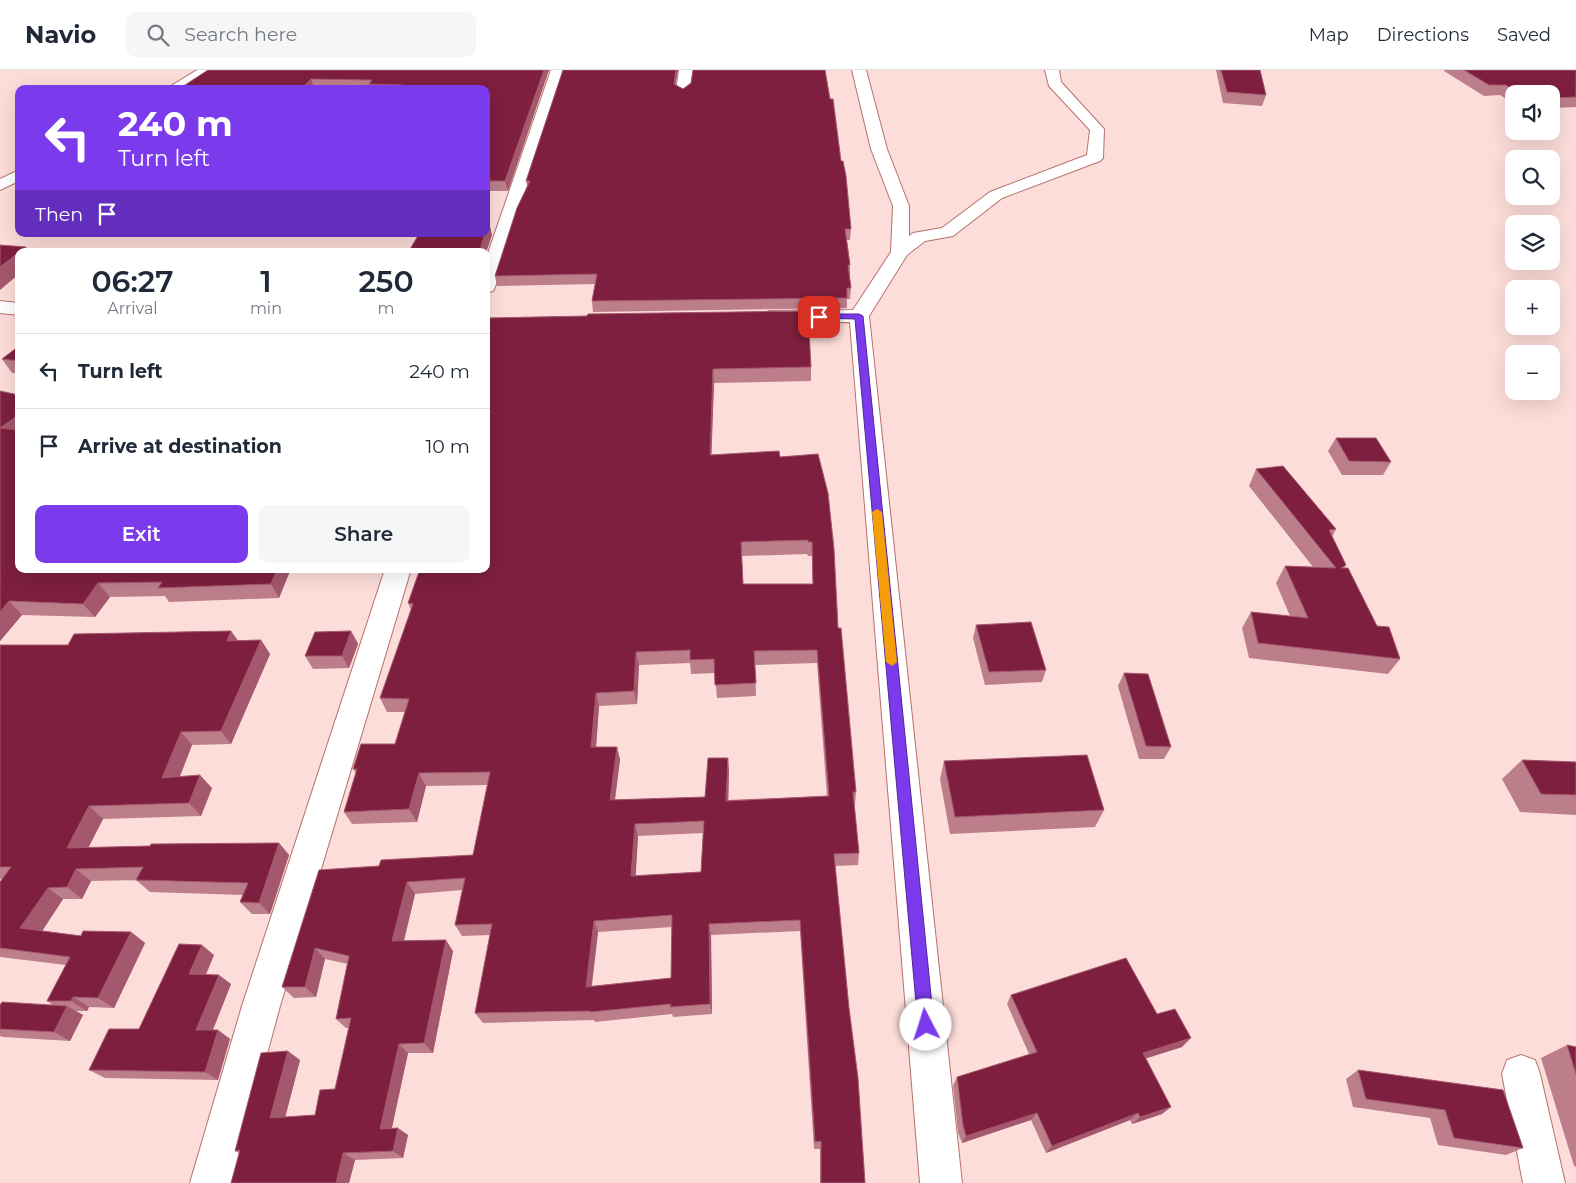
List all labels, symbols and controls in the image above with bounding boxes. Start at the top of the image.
search box [126,12,476,57]
text: Navio [25,20,96,49]
icon: search [144,21,172,49]
text: Search here [184,23,297,46]
text: Map [1309,24,1349,46]
text: Directions [1377,24,1469,46]
text: Saved [1497,24,1551,46]
map controls [1505,85,1560,400]
button: sound [1505,85,1560,140]
text: 240 m [118,102,233,145]
icon: left [35,105,100,170]
text: Turn left [118,145,210,172]
button: search [1505,150,1560,205]
icon: arrive [93,200,121,228]
text: Then [35,203,83,226]
button: layers [1505,215,1560,270]
text: 06:27 [91,263,173,300]
text: 1 [260,263,272,300]
text: 250 [358,263,414,300]
button: + [1505,280,1560,335]
pin [798,296,840,338]
text: Arrival [107,299,158,318]
text: min [250,299,282,318]
text: m [378,299,394,318]
icon: arrive [805,303,833,331]
button: − [1505,345,1560,400]
icon: left [35,357,63,385]
text: Turn left [78,360,163,383]
text: 240 m [409,360,470,383]
icon: arrive [35,432,63,460]
text: Arrive at destination [78,435,282,458]
text: 10 m [425,435,470,458]
button: Exit [35,505,248,563]
button: Share [258,505,470,563]
position arrow [899,998,951,1050]

